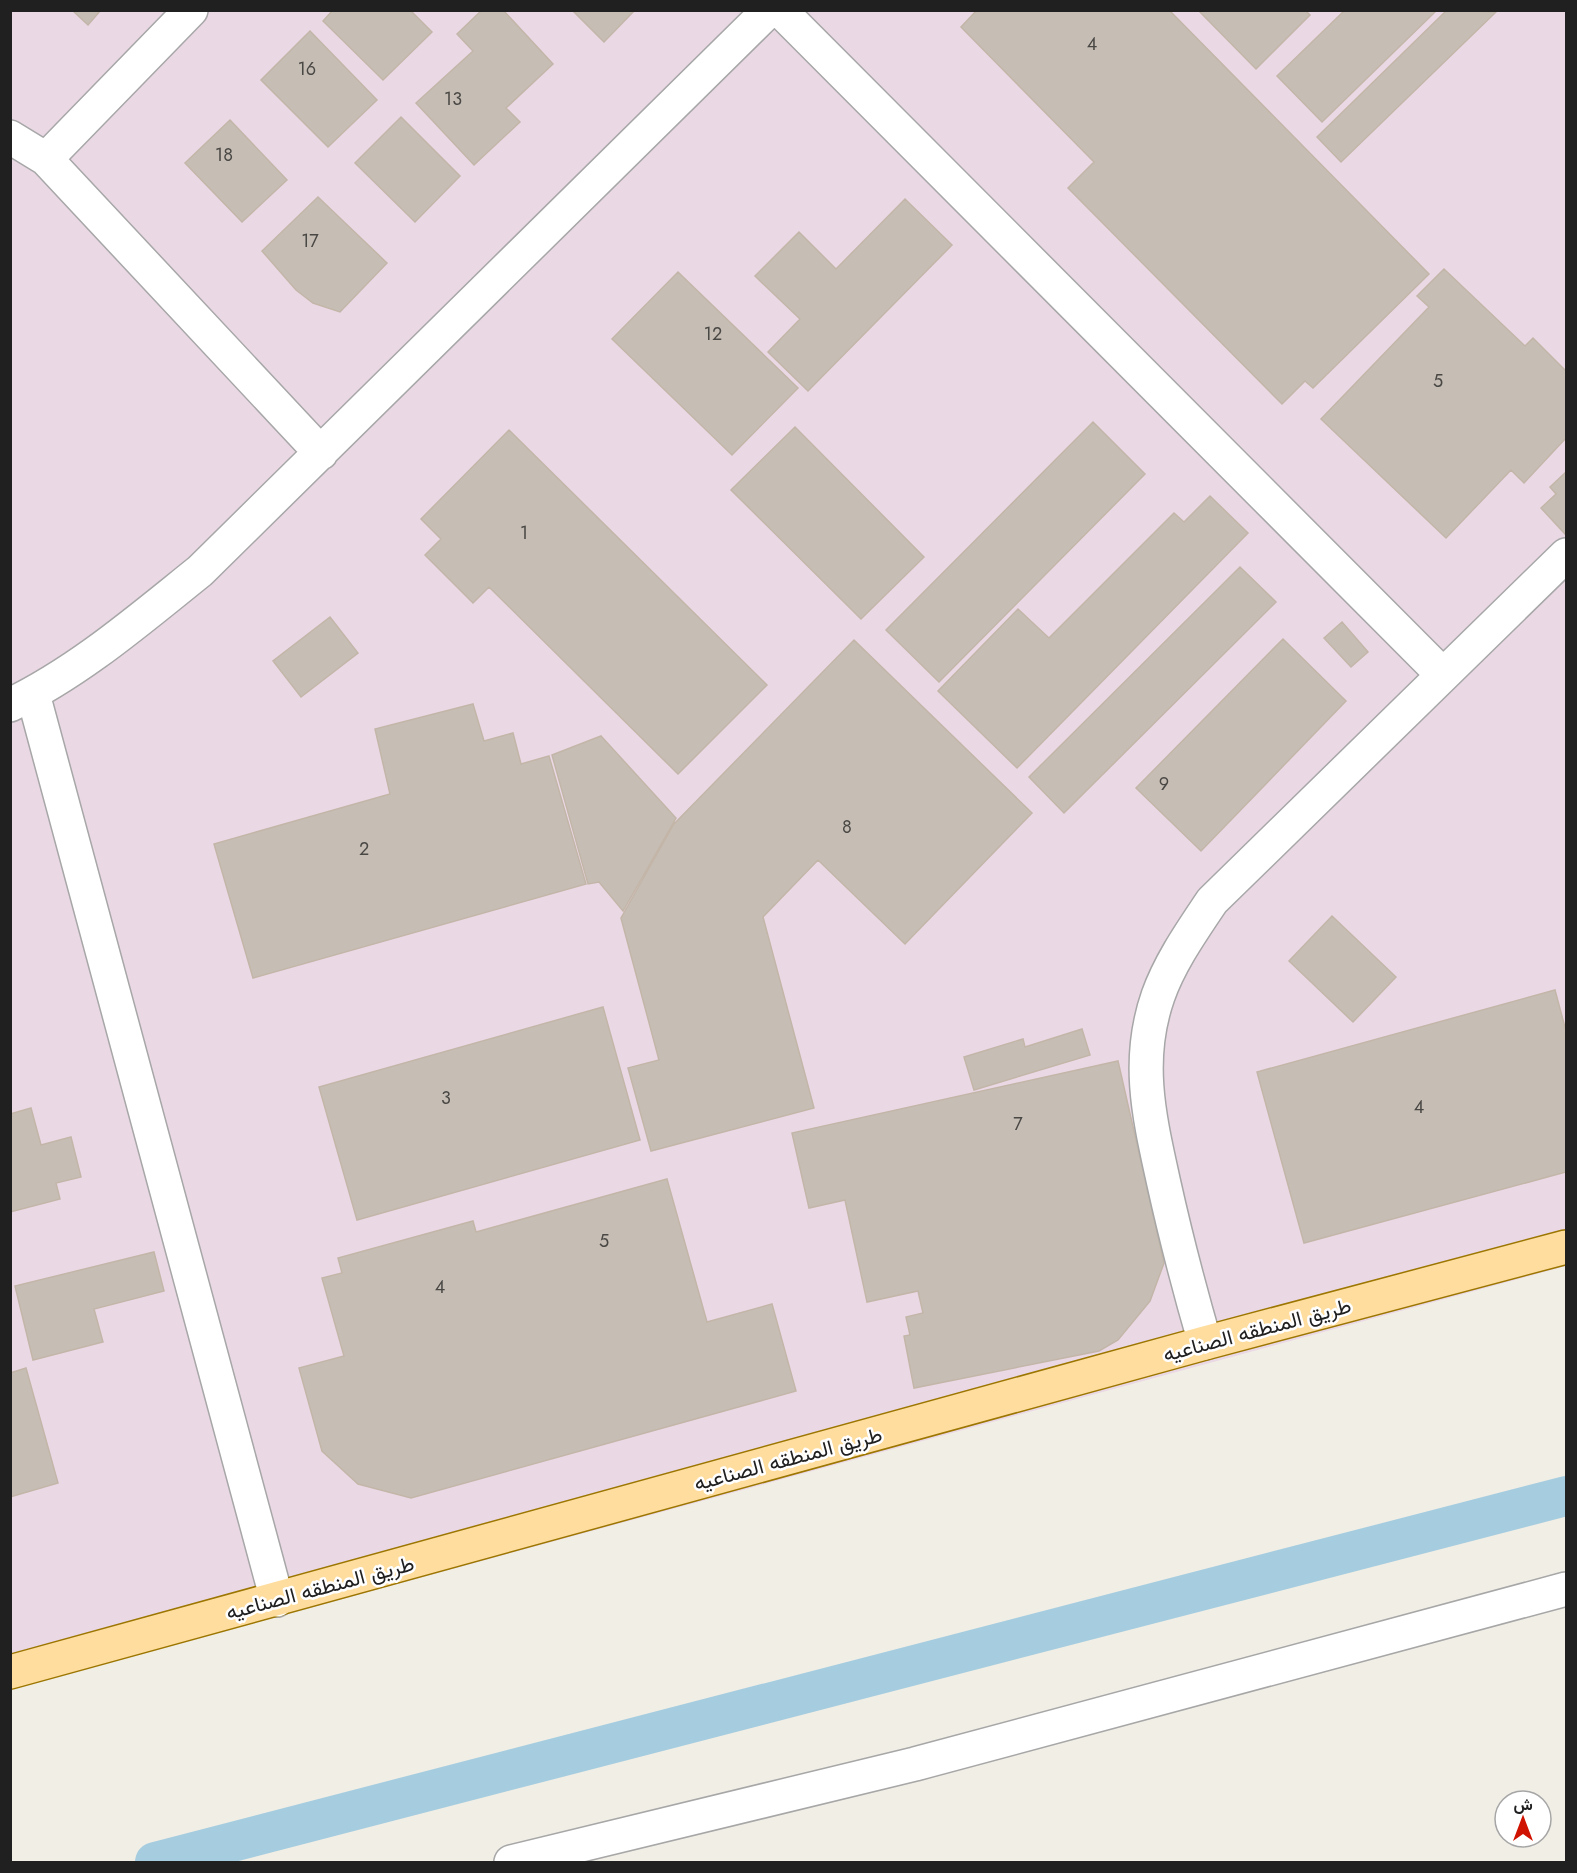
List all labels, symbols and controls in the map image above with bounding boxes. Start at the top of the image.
house number: 4 [1087,31,1097,57]
house number: 16 [298,56,316,82]
house number: 13 [444,86,462,112]
house number: 18 [215,142,233,168]
house number: 17 [301,228,319,254]
house number: 12 [704,321,722,347]
house number: 5 [1433,368,1443,394]
house number: 1 [520,520,528,546]
house number: 9 [1159,771,1169,797]
house number: 8 [842,814,852,840]
house number: 2 [359,836,369,862]
house number: 3 [441,1085,451,1111]
house number: 4 [1414,1094,1424,1120]
house number: 7 [1013,1111,1023,1137]
house number: 5 [599,1228,609,1254]
house number: 4 [435,1274,445,1300]
street label: طريق المنطقه الصناعيه [1160,1290,1354,1370]
street label: طريق المنطقه الصناعيه [691,1419,885,1499]
street label: طريق المنطقه الصناعيه [223,1548,417,1628]
north arrow [1493,1789,1553,1849]
text: ش [1513,1793,1533,1816]

